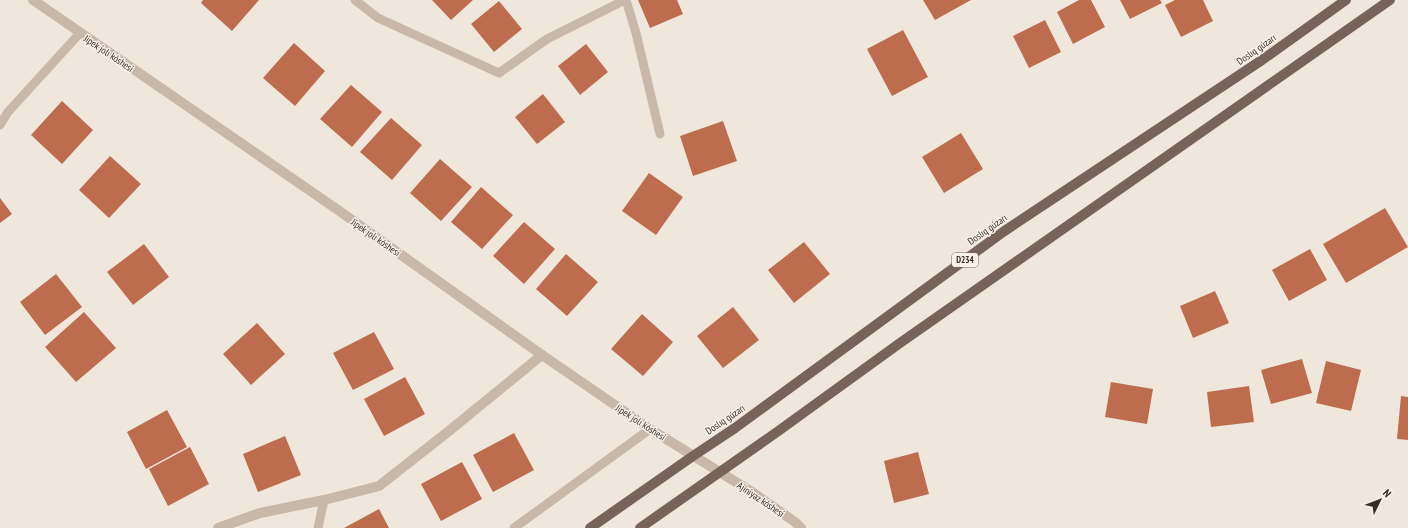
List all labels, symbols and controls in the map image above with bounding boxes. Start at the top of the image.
street label: Jipek jolı kóshesi [80,31,136,75]
street label: Doslıq gúzarı [1234,31,1278,68]
street label: Doslıq gúzarı [965,211,1009,248]
street label: Jipek jolı kóshesi [348,215,403,259]
road number: D234 [952,253,978,267]
street label: Jipek jolı kóshesi [612,401,668,444]
street label: Doslıq gúzarı [703,401,748,437]
street label: Ajiniyaz kóshesi [735,479,787,520]
north arrow [1360,480,1400,520]
text: N [1380,486,1394,500]

